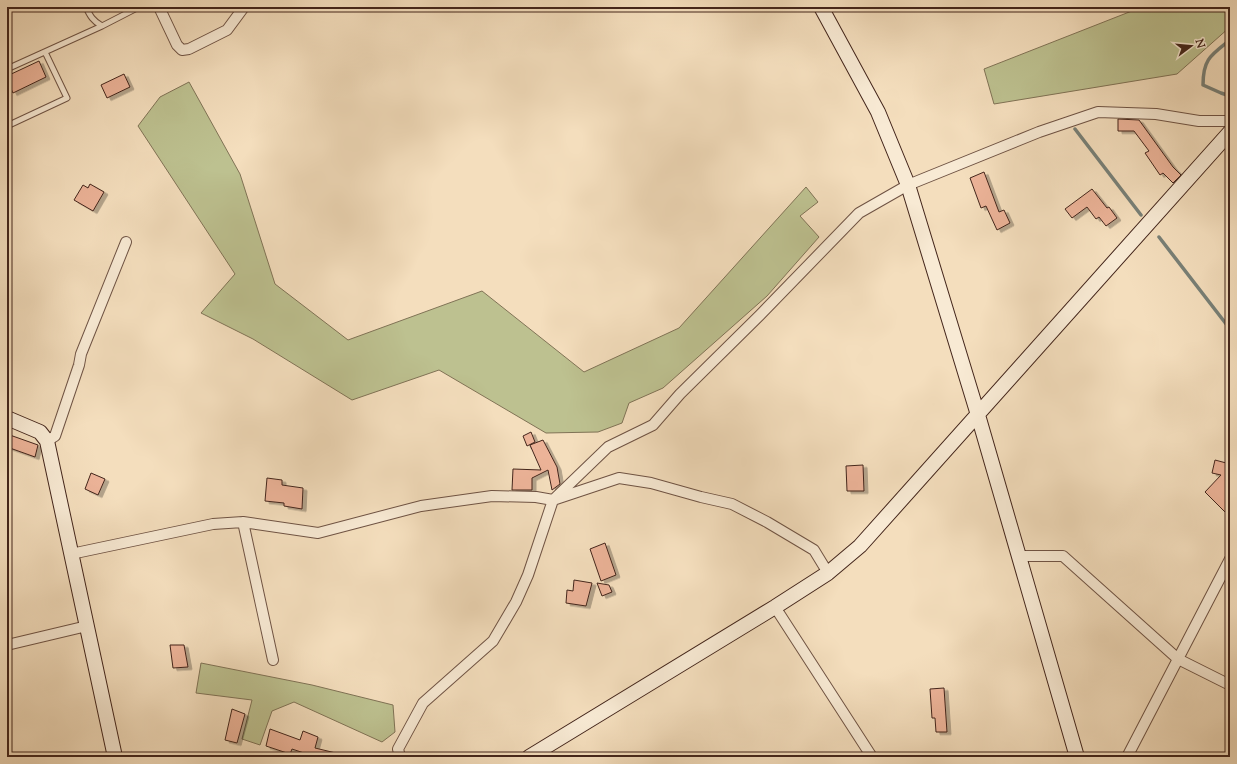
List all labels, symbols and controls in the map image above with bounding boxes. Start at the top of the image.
north arrow [1171,26,1211,66]
text: N [1190,36,1209,50]

